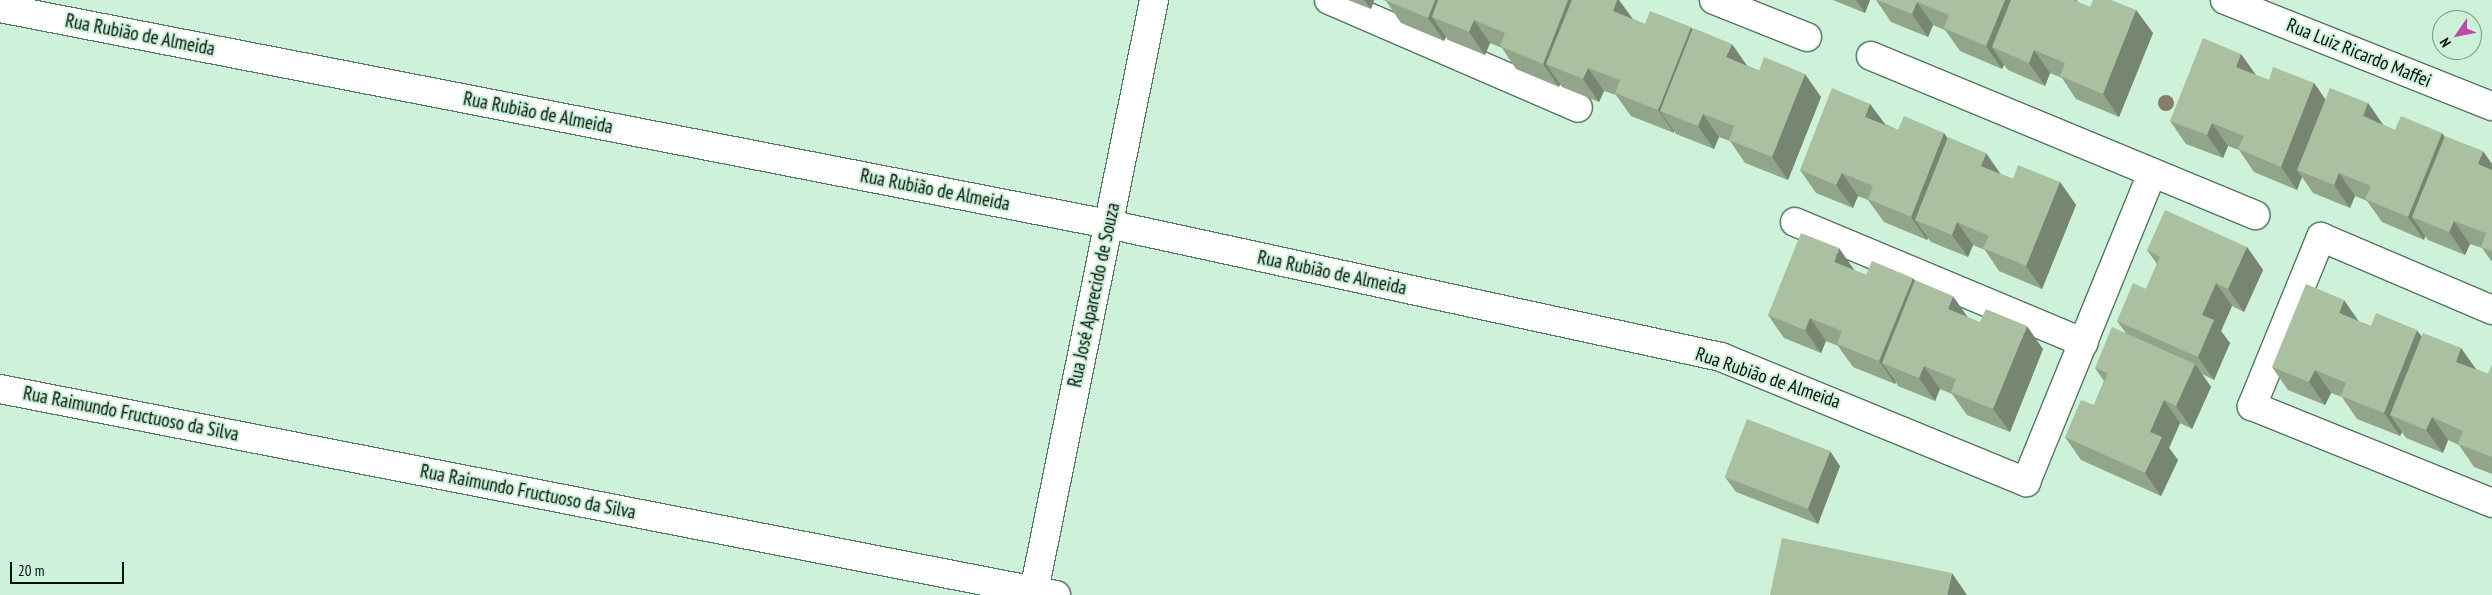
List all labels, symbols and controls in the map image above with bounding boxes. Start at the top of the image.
street label: Rua Rubião de Almeida [63,9,217,61]
north arrow [2432,10,2482,60]
street label: Rua Luiz Ricardo Maffei [2283,14,2435,92]
text: N [2436,35,2455,51]
street label: Rua Rubião de Almeida [461,87,615,139]
street label: Rua Rubião de Almeida [858,164,1012,216]
street label: Rua José Aparecido de Souza [1063,201,1125,389]
street label: Rua Rubião de Almeida [1255,246,1409,300]
street label: Rua Rubião de Almeida [1692,342,1844,414]
street label: Rua Raimundo Fructuoso da Silva [21,382,241,446]
street label: Rua Raimundo Fructuoso da Silva [418,460,638,524]
scale bar [12,552,126,584]
text: 20 m [18,561,44,580]

